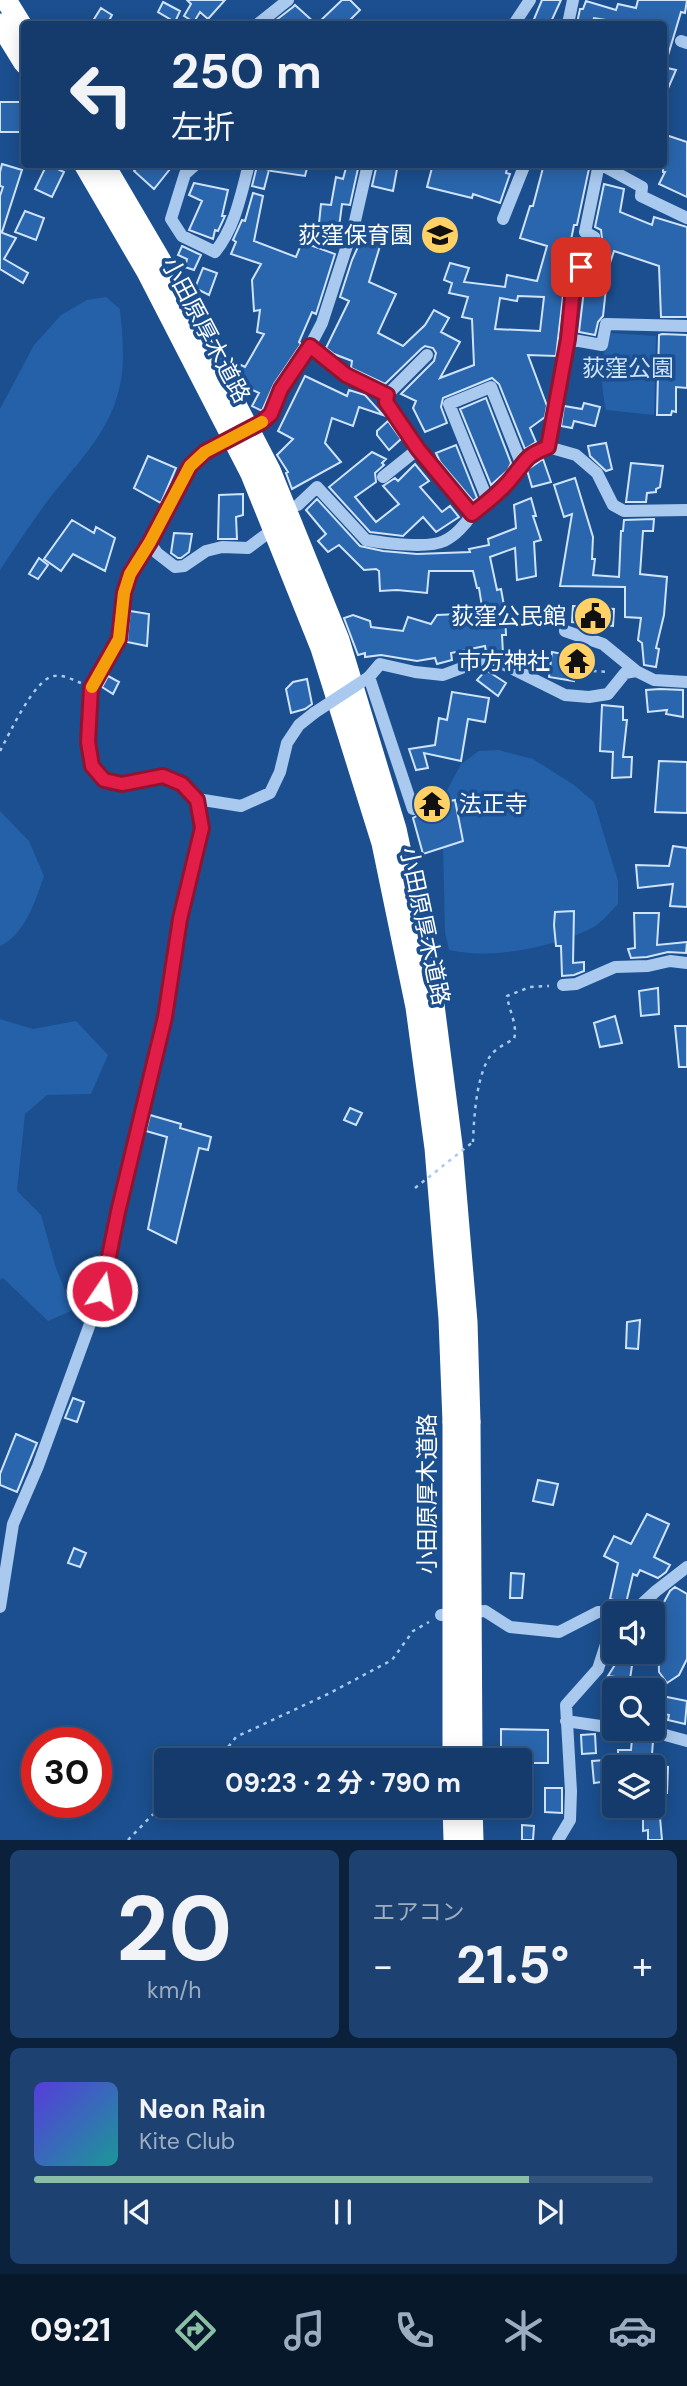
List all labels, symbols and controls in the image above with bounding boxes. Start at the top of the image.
text: 250 m [171,39,322,103]
icon: left [56,49,147,140]
text: 左折 [171,106,235,148]
school or university icon: 荻窪保育園 [419,214,461,256]
place label: 荻窪保育園 [298,220,413,250]
pin [551,237,611,297]
icon: arrive [562,248,600,286]
street label: 小田原厚木道路 [155,252,257,408]
park label: 荻窪公園 [582,353,674,383]
public building icon: 荻窪公民館 [572,595,614,637]
place label: 荻窪公民館 [451,601,566,631]
temple icon: 市方神社 [556,640,598,682]
place label: 市方神社 [458,646,550,676]
temple icon: 法正寺 [411,783,453,825]
place label: 法正寺 [459,789,528,819]
street label: 小田原厚木道路 [394,844,456,1008]
position arrow [65,1254,139,1328]
street label: 小田原厚木道路 [412,1414,442,1575]
map controls [602,1601,665,1818]
button: sound [602,1601,665,1664]
button: search [602,1678,665,1741]
speed limit sign: 30 [21,1727,112,1818]
button: layers [602,1755,665,1818]
text: 09:23 · 2 分 · 790 m [225,1766,461,1800]
text: 20 [116,1870,232,1988]
text: エアコン [373,1897,465,1927]
text: 21.5° [456,1931,569,1999]
text: − [373,1941,393,1991]
text: + [632,1941,653,1991]
text: km/h [147,1975,201,2005]
text: Neon Rain [139,2092,266,2126]
text: Kite Club [139,2126,235,2156]
icon: previous [118,2193,156,2231]
icon: pause [324,2193,362,2231]
icon: next [531,2193,569,2231]
icon: directions [171,2306,220,2355]
icon: music [280,2306,329,2355]
icon: phone [390,2306,439,2355]
icon: climate [499,2306,548,2355]
icon: car [608,2306,657,2355]
text: 09:21 [30,2309,111,2351]

